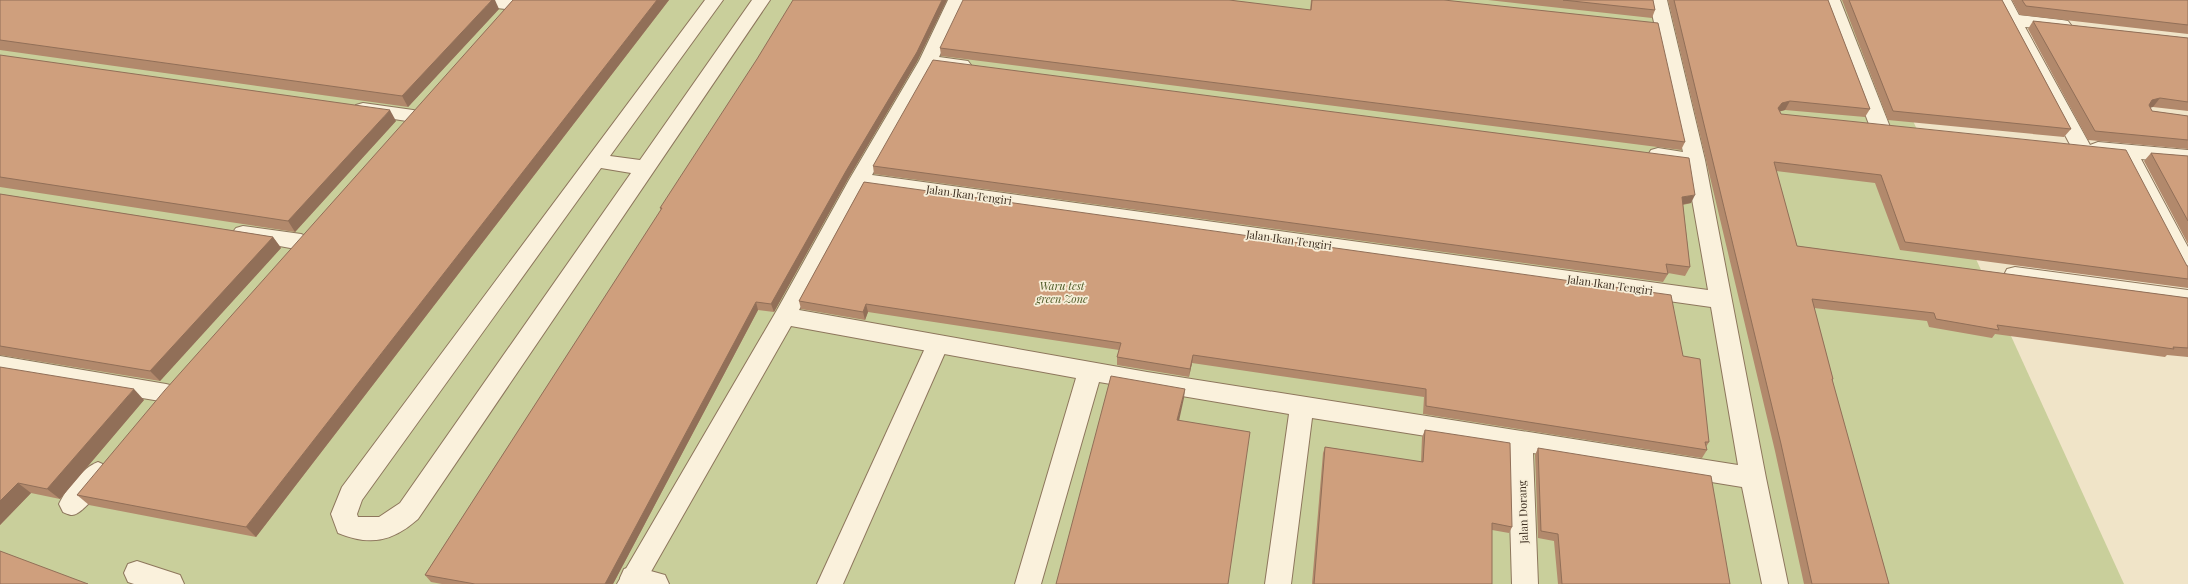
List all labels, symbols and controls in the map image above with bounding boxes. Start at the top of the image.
street label: Jalan Ikan Tengiri [924,181,1013,208]
street label: Jalan Ikan Tengiri [1244,226,1333,253]
street label: Jalan Ikan Tengiri [1565,271,1654,298]
park label: Waru test green Zone [1034,278,1088,306]
street label: Jalan Dorang [1514,480,1531,545]

